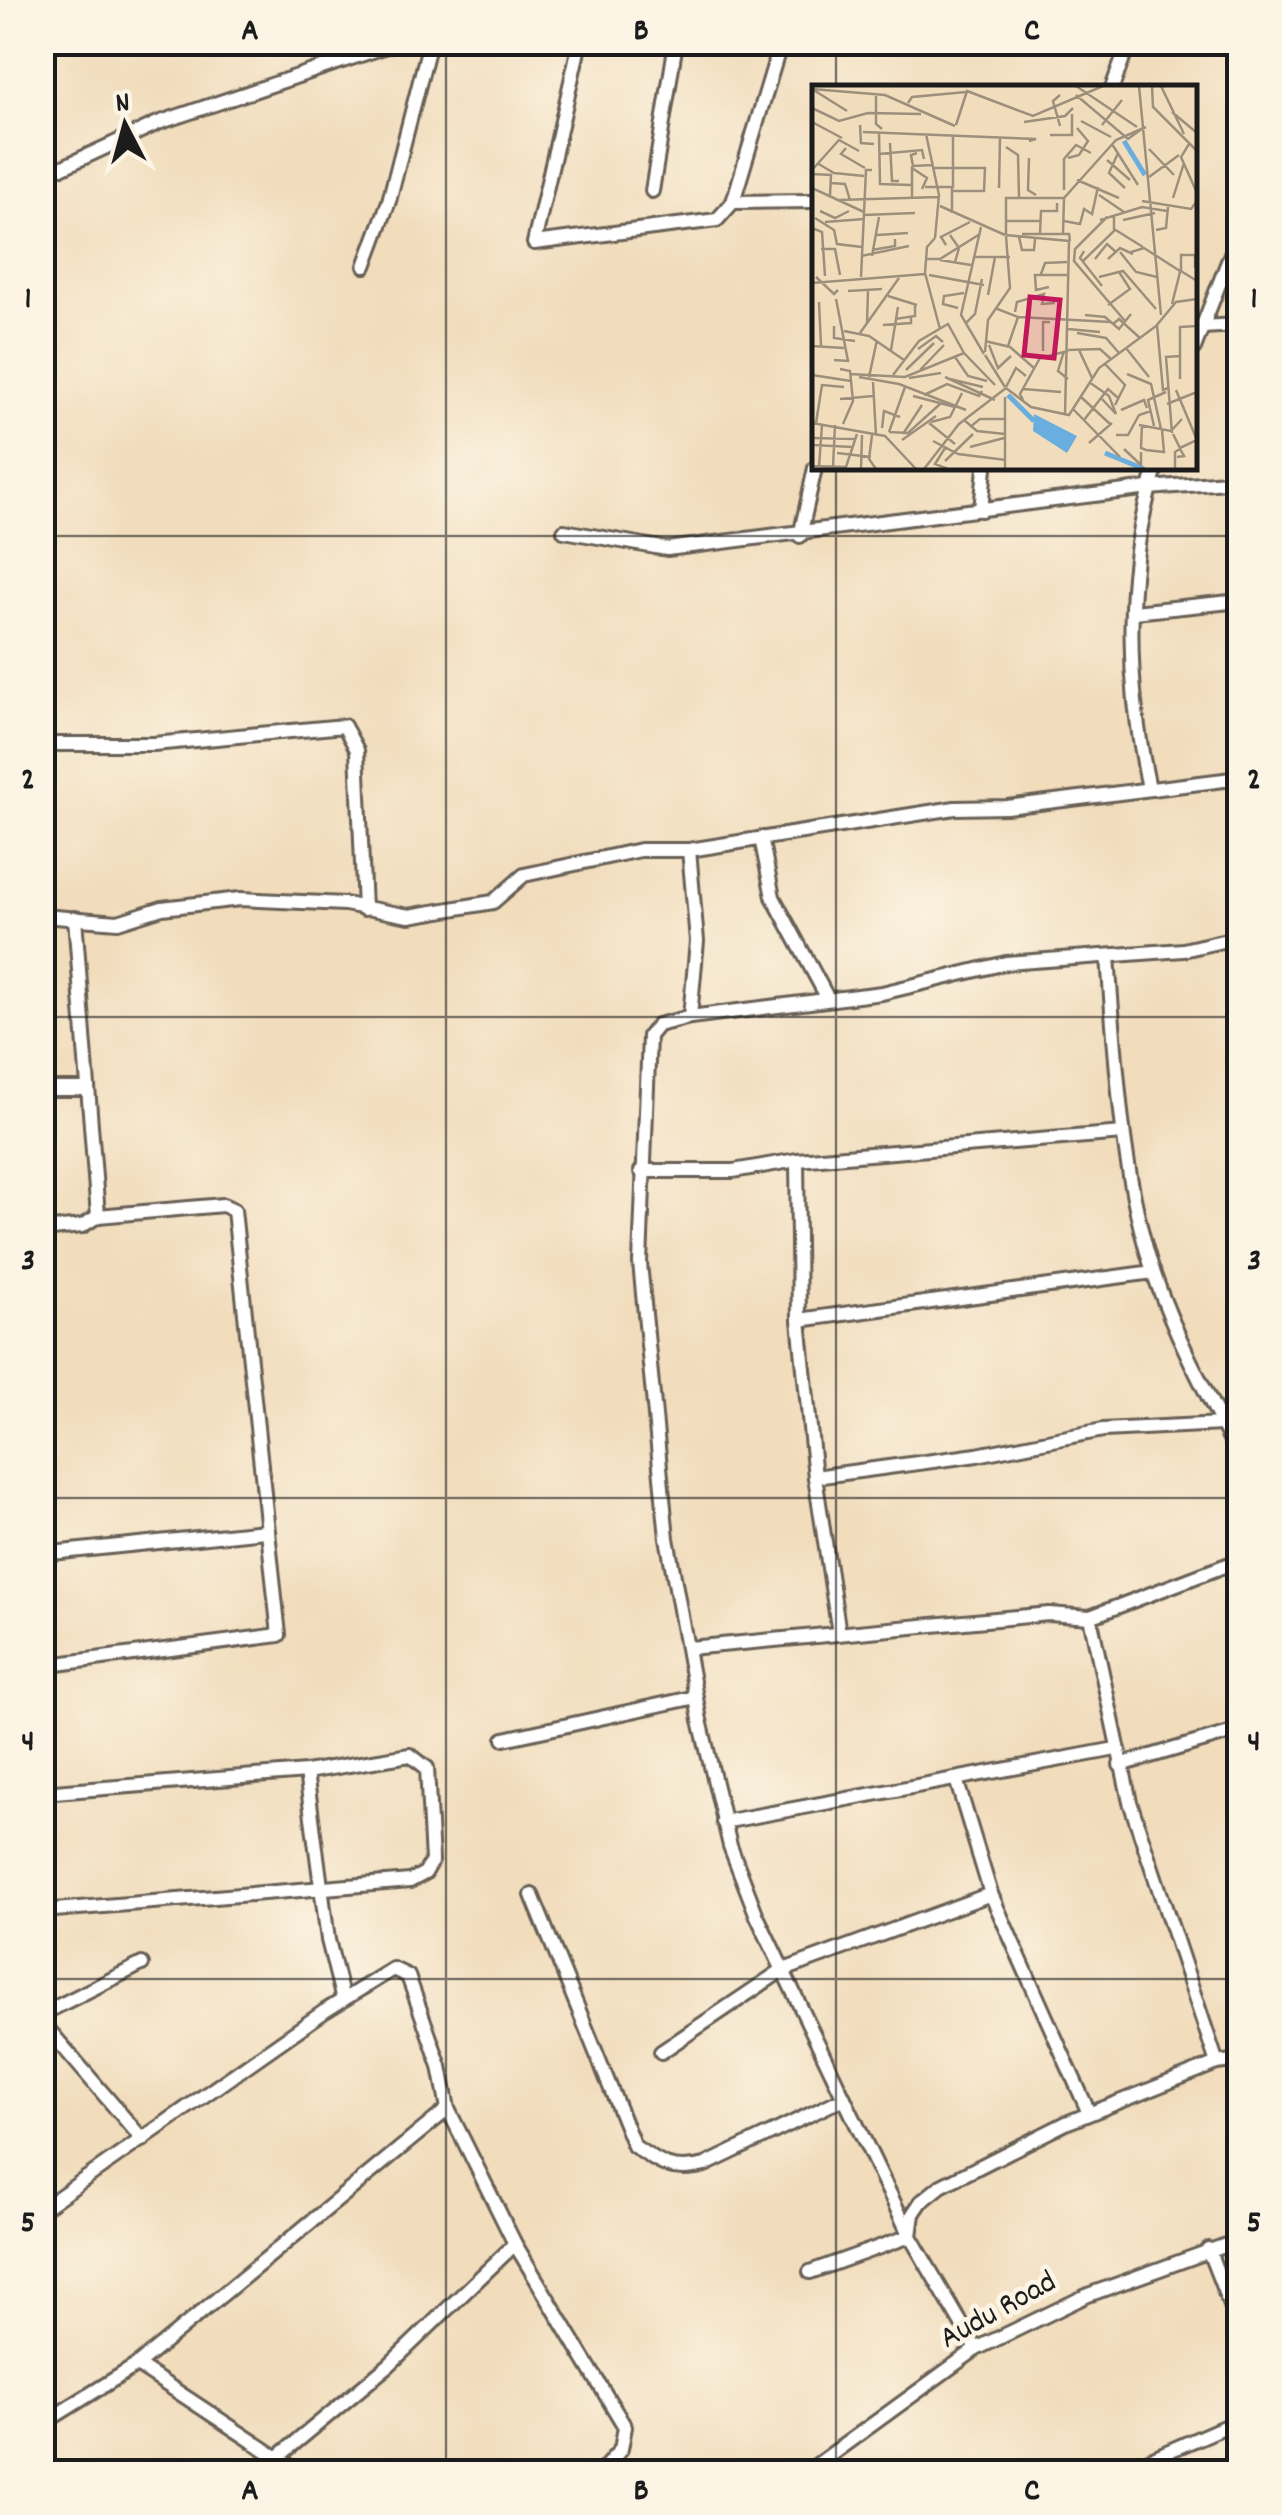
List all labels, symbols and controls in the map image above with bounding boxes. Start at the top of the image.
text: A [241,10,259,56]
text: B [633,10,649,56]
text: C [1024,10,1040,56]
north arrow [75,75,175,175]
text: N [114,84,132,126]
inset map [812,85,1197,470]
text: 1 [24,278,32,324]
text: 1 [1250,278,1258,324]
text: 2 [21,759,35,805]
text: 2 [1247,759,1261,805]
text: 3 [21,1240,35,1286]
text: 3 [1247,1240,1261,1286]
text: 4 [21,1721,35,1767]
text: 4 [1247,1721,1261,1767]
text: 5 [21,2202,35,2248]
text: 5 [1247,2202,1261,2248]
street label: Audu Road [932,2261,1066,2363]
text: A [241,2470,259,2515]
text: B [633,2470,649,2515]
text: C [1024,2470,1040,2515]

